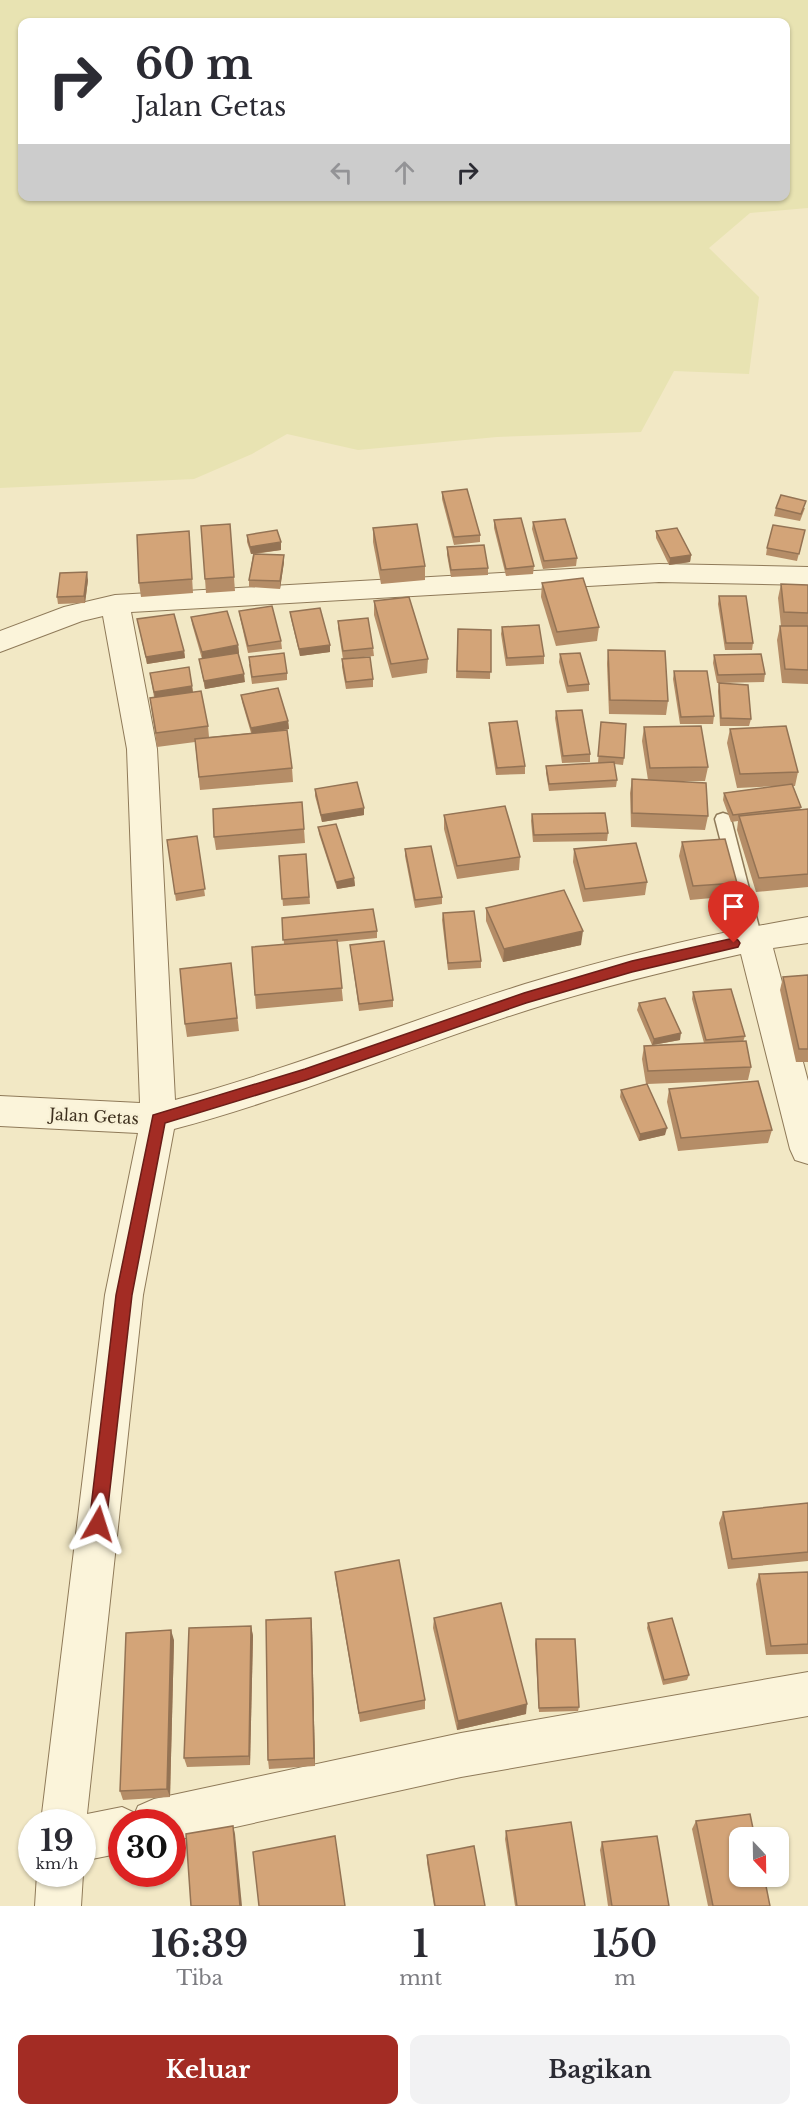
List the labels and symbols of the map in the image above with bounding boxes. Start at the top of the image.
pin [708,881,759,943]
street label: Jalan Getas [47,1104,139,1128]
position arrow [66,1492,130,1556]
speed limit sign: 30 [108,1809,186,1887]
north arrow [729,1827,789,1887]

